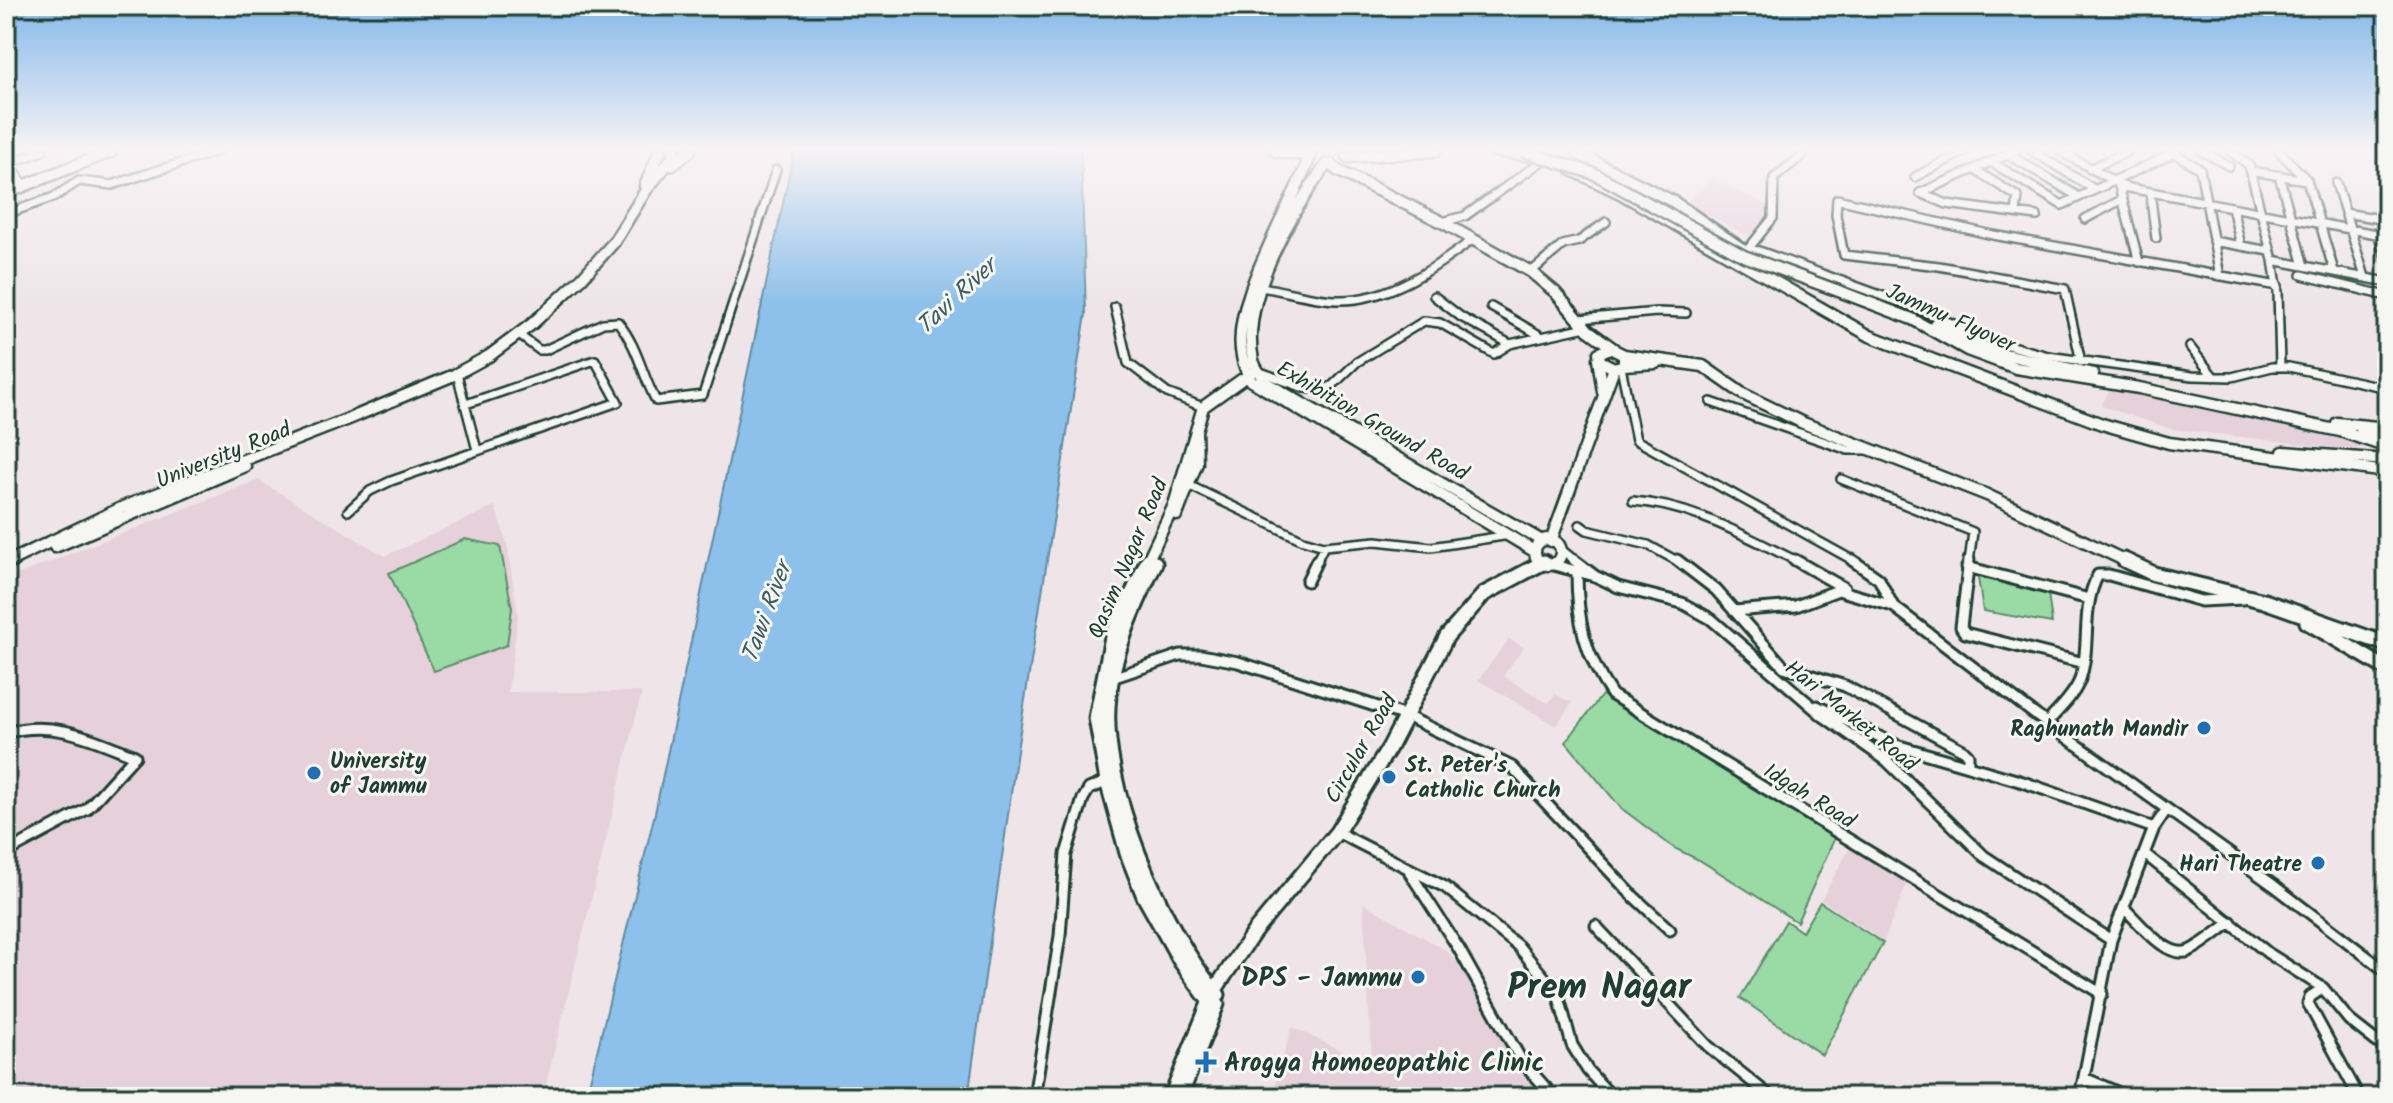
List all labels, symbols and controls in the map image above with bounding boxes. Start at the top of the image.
water label: Tavi River [908,246,1010,345]
street label: Jammu Flyover [1880,275,2022,364]
street label: Exhibition Ground Road [1269,353,1475,492]
street label: University Road [151,413,298,499]
street label: Qasim Nagar Road [1080,472,1179,645]
water label: Tawi River [731,552,805,668]
street label: Hari Market Road [1776,652,1926,782]
street label: Circular Road [1317,687,1408,811]
place label: Raghunath Mandir [2010,713,2189,748]
marker: Raghunath Mandir [2195,719,2213,737]
place label: University of Jammu [330,745,427,805]
place label: St. Peter's Catholic Church [1405,749,1561,809]
street label: Idgah Road [1756,755,1863,840]
marker: University of Jammu [305,764,323,782]
marker: St. Peter's Catholic Church [1380,768,1398,786]
place label: Hari Theatre [2179,848,2302,883]
marker: Hari Theatre [2309,854,2327,872]
place label: DPS - Jammu [1241,958,1402,1000]
district label: Prem Nagar [1507,960,1693,1017]
marker: DPS - Jammu [1409,968,1427,986]
place label: Arogya Homoeopathic Clinic [1224,1043,1544,1085]
marker: Arogya Homoeopathic Clinic [1195,1051,1217,1073]

